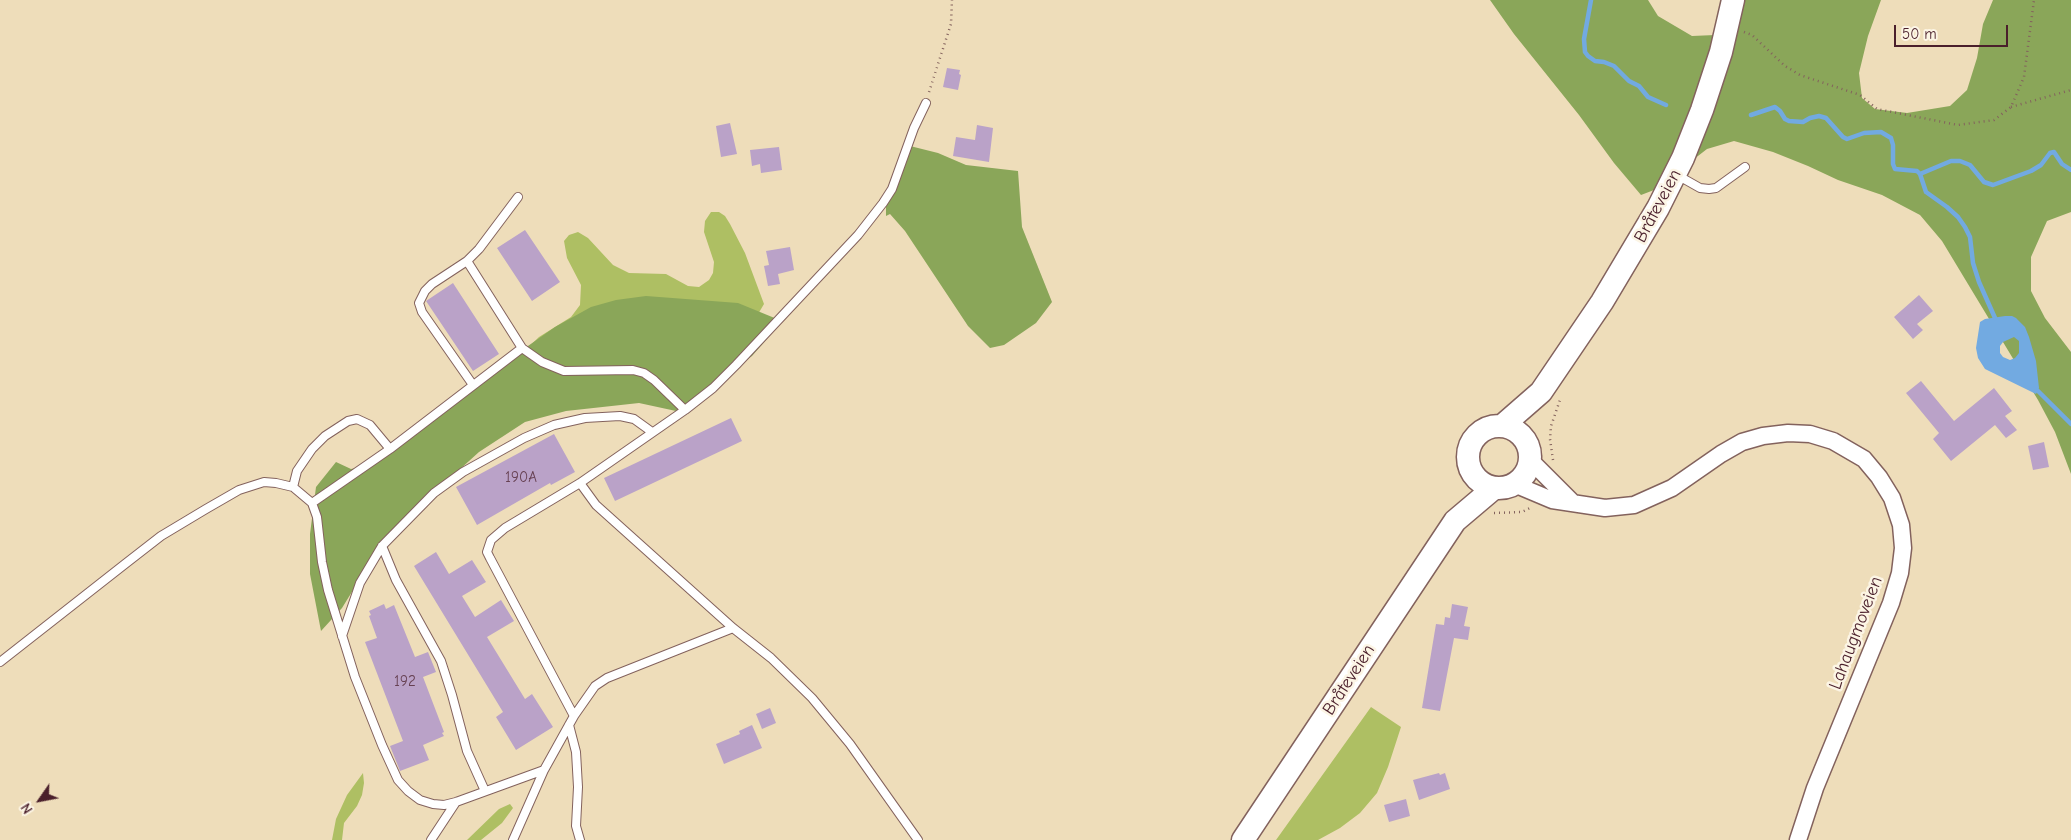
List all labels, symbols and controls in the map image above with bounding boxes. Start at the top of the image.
scale bar [1896,15,2010,47]
text: 50 m [1902,25,1937,43]
street label: Bråteveien [1630,166,1686,246]
house number: 190A [505,469,537,487]
street label: Lahaugmoveien [1825,574,1887,692]
street label: Bråteveien [1318,641,1380,719]
house number: 192 [394,673,416,691]
north arrow [15,775,65,825]
text: N [17,800,37,817]

